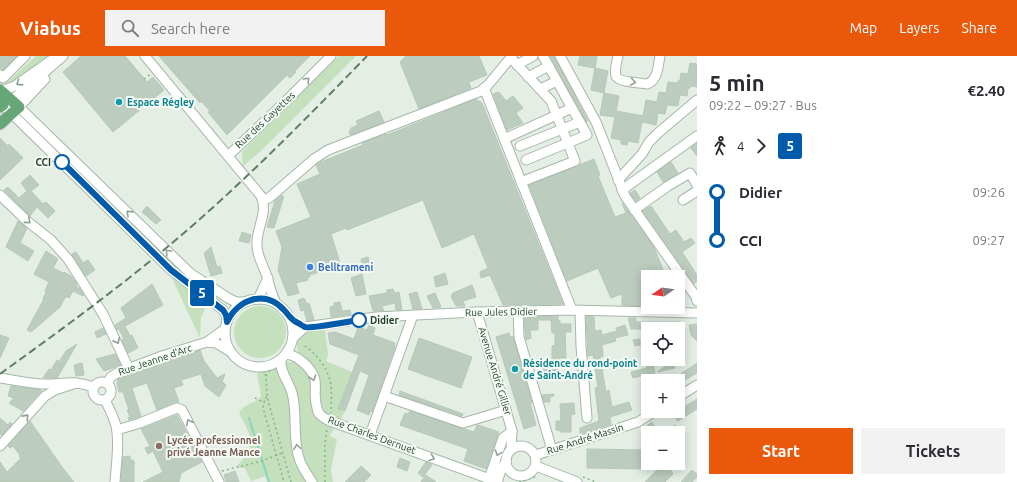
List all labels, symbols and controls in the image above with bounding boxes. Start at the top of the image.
search box [105,10,385,46]
text: Viabus [20,17,81,39]
icon: search [119,17,141,39]
text: Search here [151,20,230,37]
text: Map [850,20,877,36]
text: Layers [899,20,939,36]
text: Share [961,20,997,36]
text: 5 min [709,70,765,95]
one-way arrow [302,77,310,85]
one-way arrow [630,77,636,86]
one-way arrow [16,78,23,86]
text: €2.40 [967,82,1005,99]
street label: Rue des Gayettes [233,90,297,150]
marker: Espace Régley [114,97,124,107]
place label: Espace Régley [127,97,195,108]
text: 09:22 – 09:27 · Bus [709,98,817,112]
icon: walk [709,135,731,157]
icon: forward [750,135,772,157]
text: 5 [786,138,794,154]
text: 4 [737,139,744,153]
marker: CCI [54,154,70,170]
place label: CCI [35,157,51,168]
text: Didier [739,184,782,201]
text: 09:26 [972,185,1005,199]
one-way arrow [126,211,134,218]
one-way arrow [24,217,31,224]
text: CCI [739,232,762,249]
text: 09:27 [972,233,1005,247]
one-way arrow [165,249,173,257]
marker: Belltrameni [305,262,315,272]
place label: Belltrameni [318,262,373,273]
north arrow [641,270,685,314]
map controls [641,270,685,470]
line badge: 5 [189,280,215,306]
text: 5 [198,285,206,301]
street label: Rue Jules Didier [465,306,537,318]
marker: Didier [351,312,367,328]
place label: Didier [370,315,400,326]
button: locate [641,322,685,366]
street label: Avenue André Gillier [476,326,514,417]
one-way arrow [112,337,120,344]
street label: Rue Jeanne d'Arc [117,342,194,378]
place label: Résidence du rond-point de Saint-André [523,358,638,381]
marker: Résidence du rond-point de Saint-André [510,364,520,374]
one-way arrow [309,374,317,381]
button: + [641,374,685,418]
one-way arrow [21,414,28,421]
street label: Rue Charles Dernuet [327,414,417,456]
one-way arrow [186,419,194,426]
street label: Rue André Massin [545,421,625,457]
button: − [641,426,685,470]
button: Start [709,428,853,474]
button: Tickets [861,428,1005,474]
place label: Lycée professionnel privé Jeanne Mance [167,435,261,458]
marker: Lycée professionnel privé Jeanne Mance [154,441,164,451]
one-way arrow [293,444,302,450]
one-way arrow [495,449,503,456]
one-way arrow [429,453,436,461]

